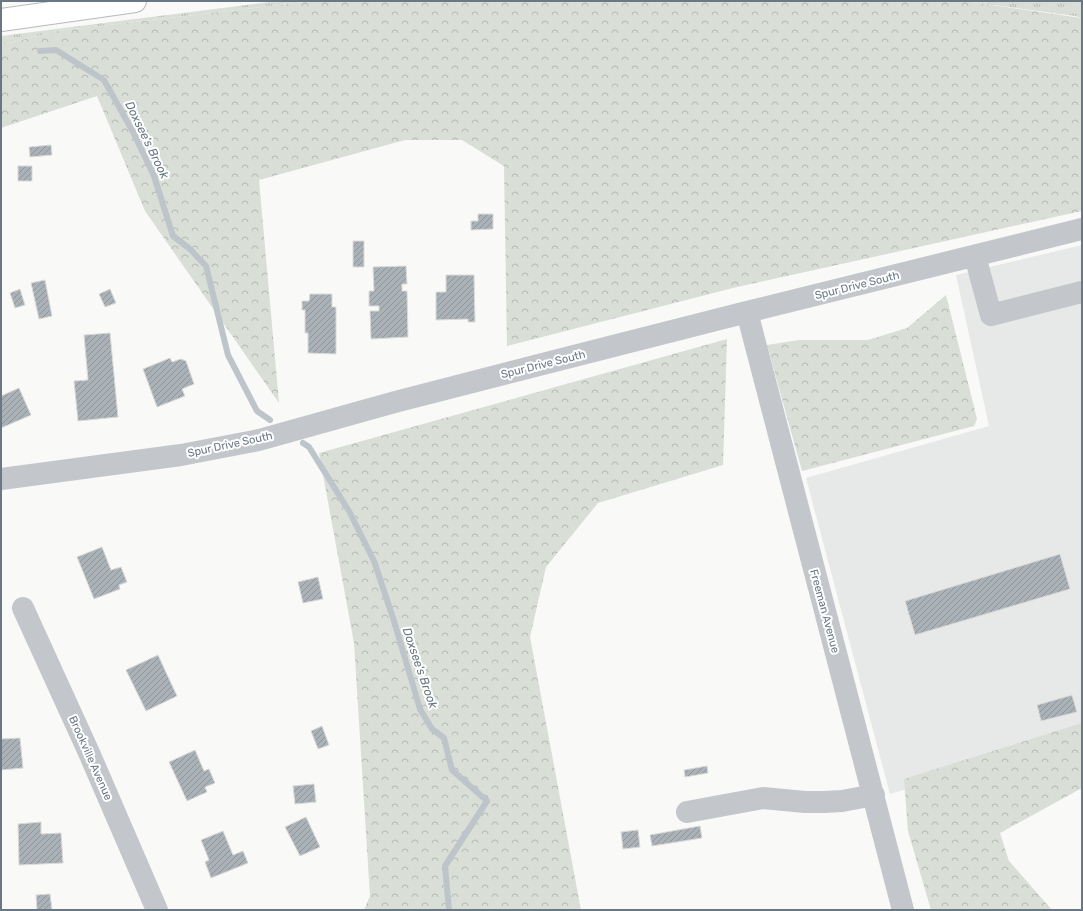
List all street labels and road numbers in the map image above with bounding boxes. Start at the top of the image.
street label: Spur Drive South [814,269,901,302]
street label: Spur Drive South [500,348,587,381]
street label: Spur Drive South [186,429,274,460]
street label: Freeman Avenue [807,568,842,654]
street label: Brookville Avenue [66,714,115,802]

